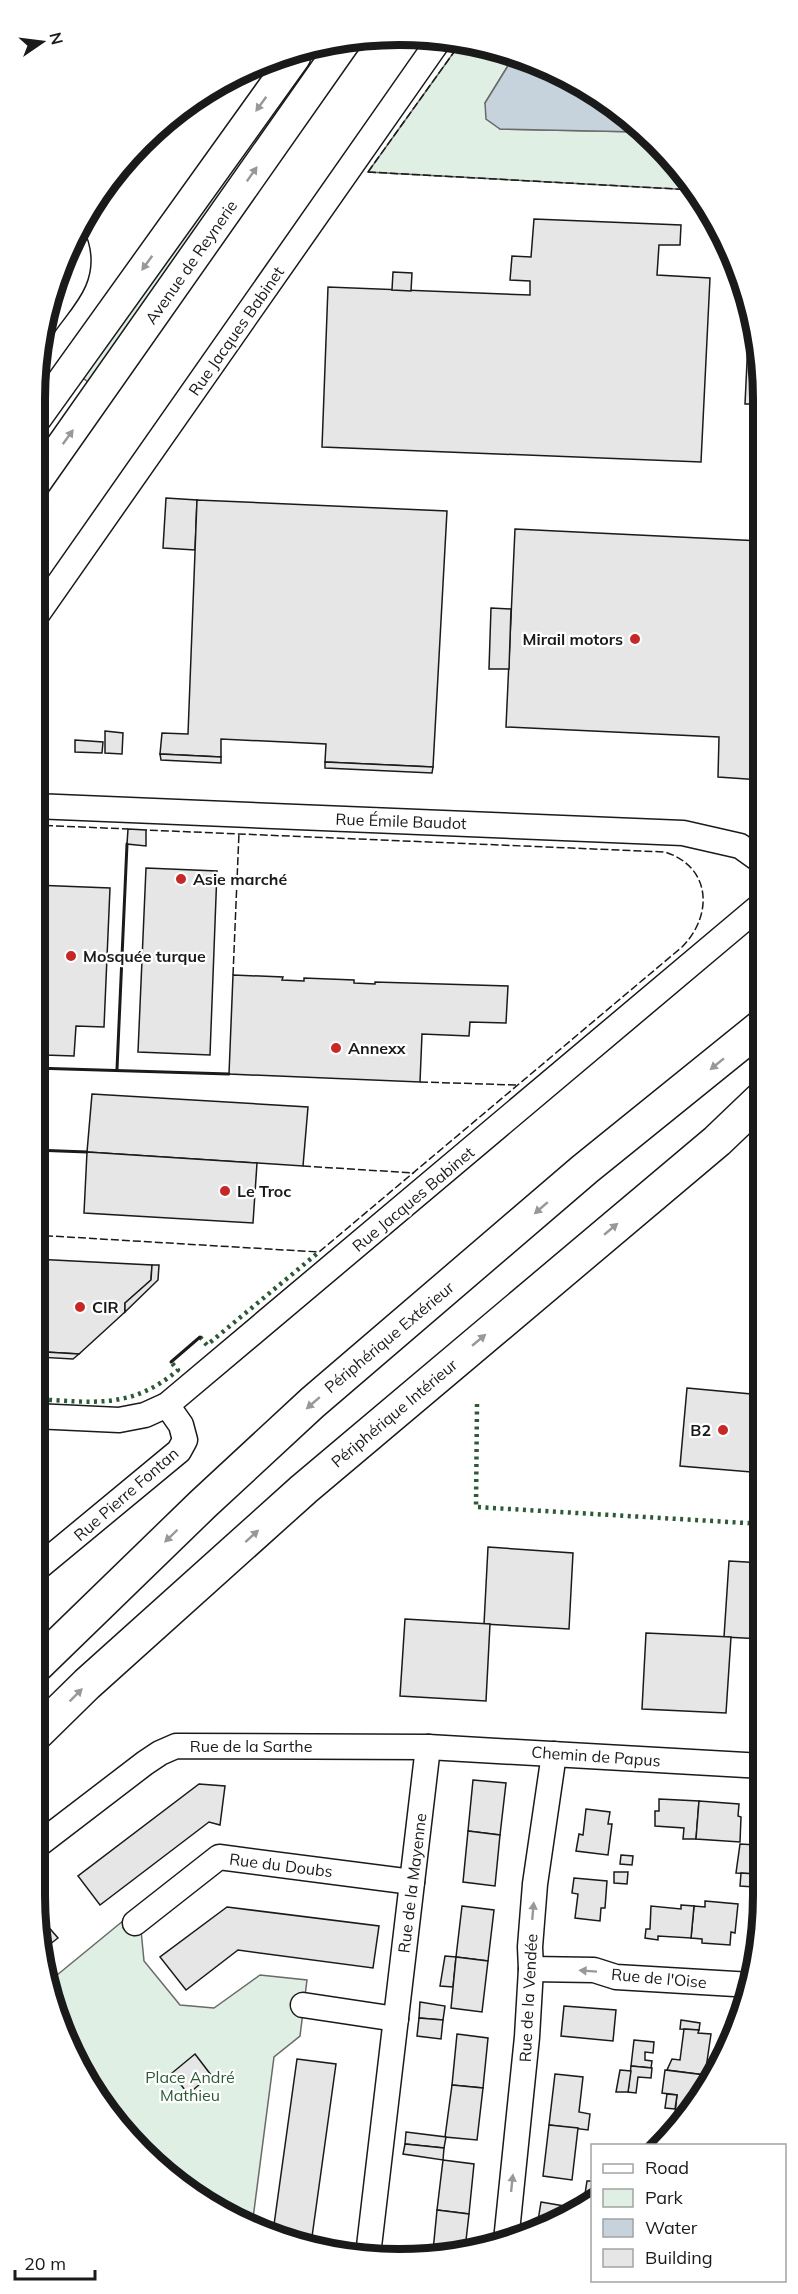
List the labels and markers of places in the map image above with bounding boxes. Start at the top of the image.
place label: Mirail motors [523,629,623,649]
marker: Mirail motors [628,632,642,646]
place label: Asie marché [193,869,287,889]
marker: Asie marché [174,872,188,886]
place label: Mosquée turque [83,946,206,966]
marker: Mosquée turque [64,949,78,963]
place label: Annexx [348,1038,406,1058]
marker: Annexx [329,1041,343,1055]
place label: Le Troc [237,1181,291,1201]
marker: Le Troc [218,1184,232,1198]
place label: CIR [92,1297,119,1317]
marker: CIR [73,1300,87,1314]
place label: B2 [690,1420,711,1440]
marker: B2 [716,1423,730,1437]

